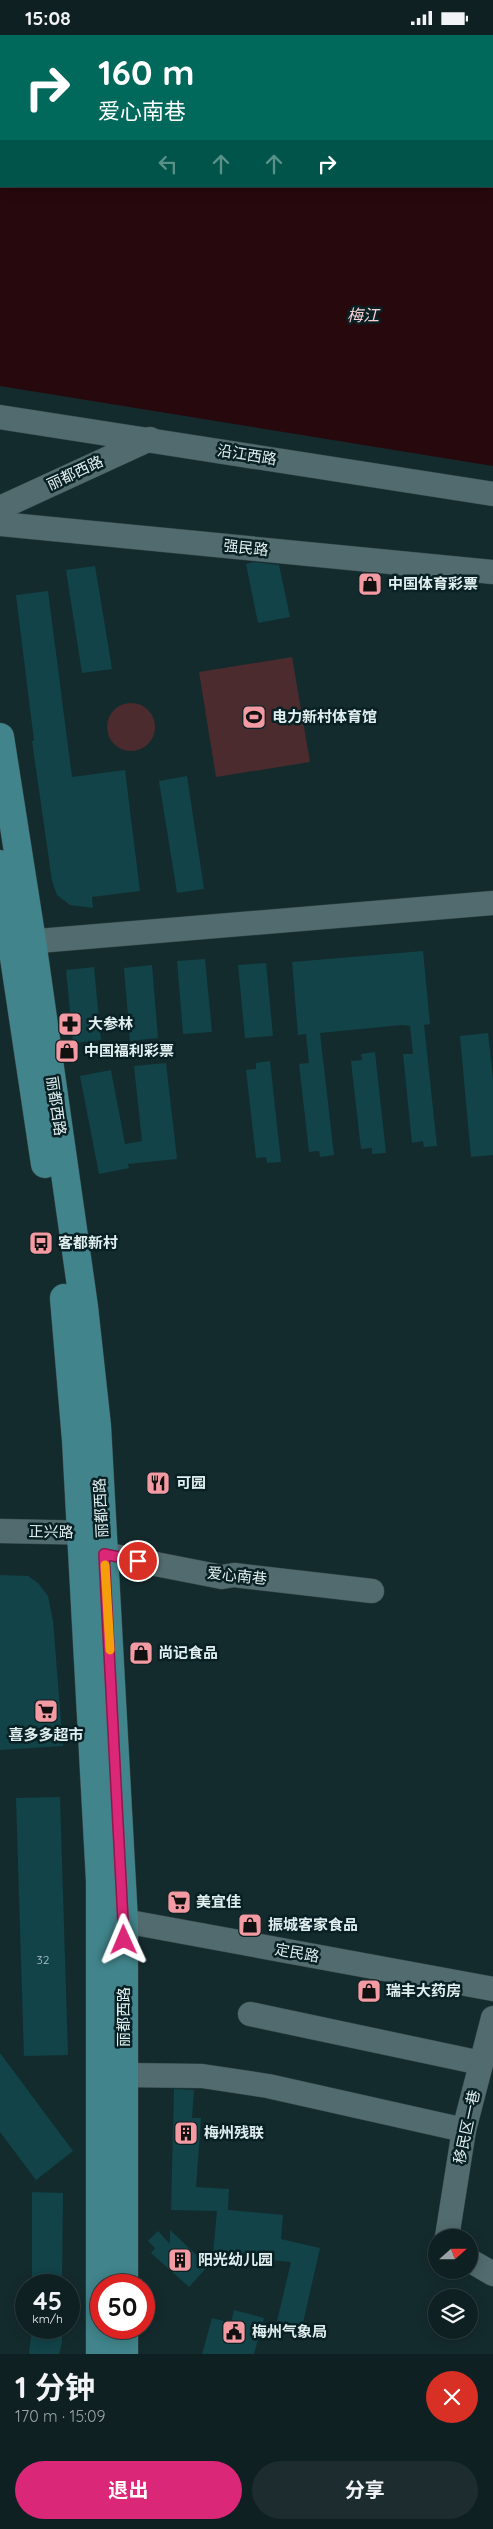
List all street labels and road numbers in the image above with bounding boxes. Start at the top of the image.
street label: 沿江西路 [216,440,278,469]
street label: 丽都西路 [44,451,106,494]
street label: 强民路 [223,536,269,559]
street label: 丽都西路 [43,1075,70,1137]
street label: 丽都西路 [89,1478,112,1538]
street label: 正兴路 [28,1522,74,1541]
street label: 爱心南巷 [206,1563,268,1588]
street label: 定民路 [273,1939,321,1966]
street label: 丽都西路 [114,1987,133,2047]
street label: 移民区一巷 [449,2088,484,2166]

